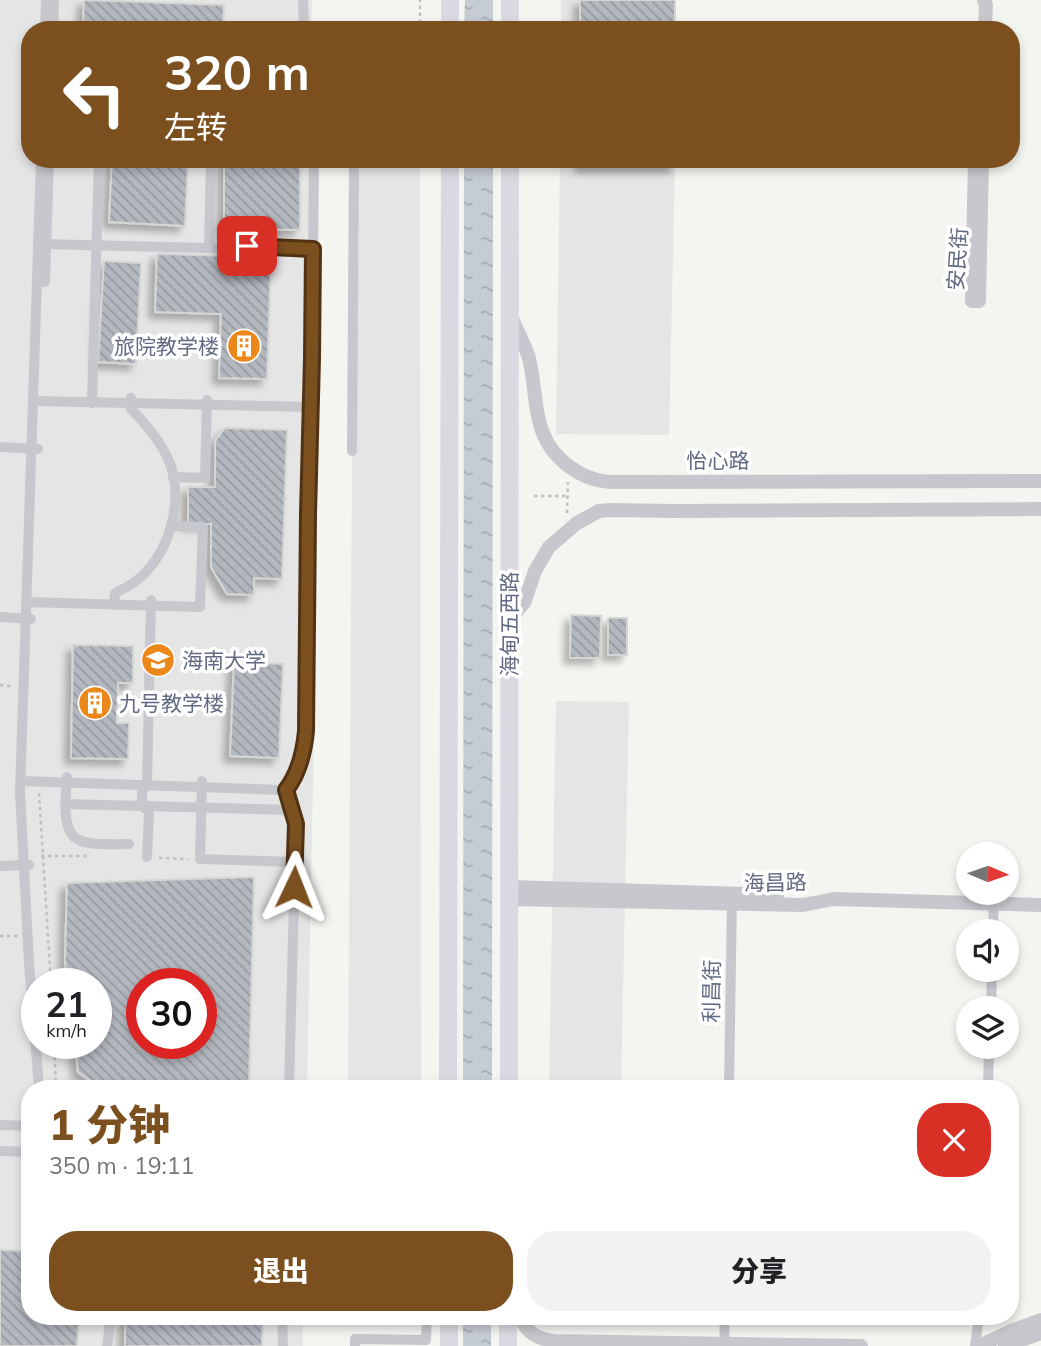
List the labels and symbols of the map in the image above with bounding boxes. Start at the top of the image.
pin [217,216,277,276]
street label: 安民街 [942,227,972,291]
building icon: 旅院教学楼 [225,327,263,365]
place label: 旅院教学楼 [114,333,219,359]
street label: 怡心路 [687,447,750,473]
street label: 海甸五西路 [496,572,522,677]
school or university icon: 海南大学 [139,641,177,679]
place label: 海南大学 [182,647,266,673]
building icon: 九号教学楼 [76,684,114,722]
place label: 九号教学楼 [119,690,224,716]
north arrow [956,842,1018,905]
position arrow [257,850,331,924]
street label: 海昌路 [743,868,807,896]
street label: 利昌街 [697,959,725,1023]
speed limit sign: 30 [126,968,217,1059]

